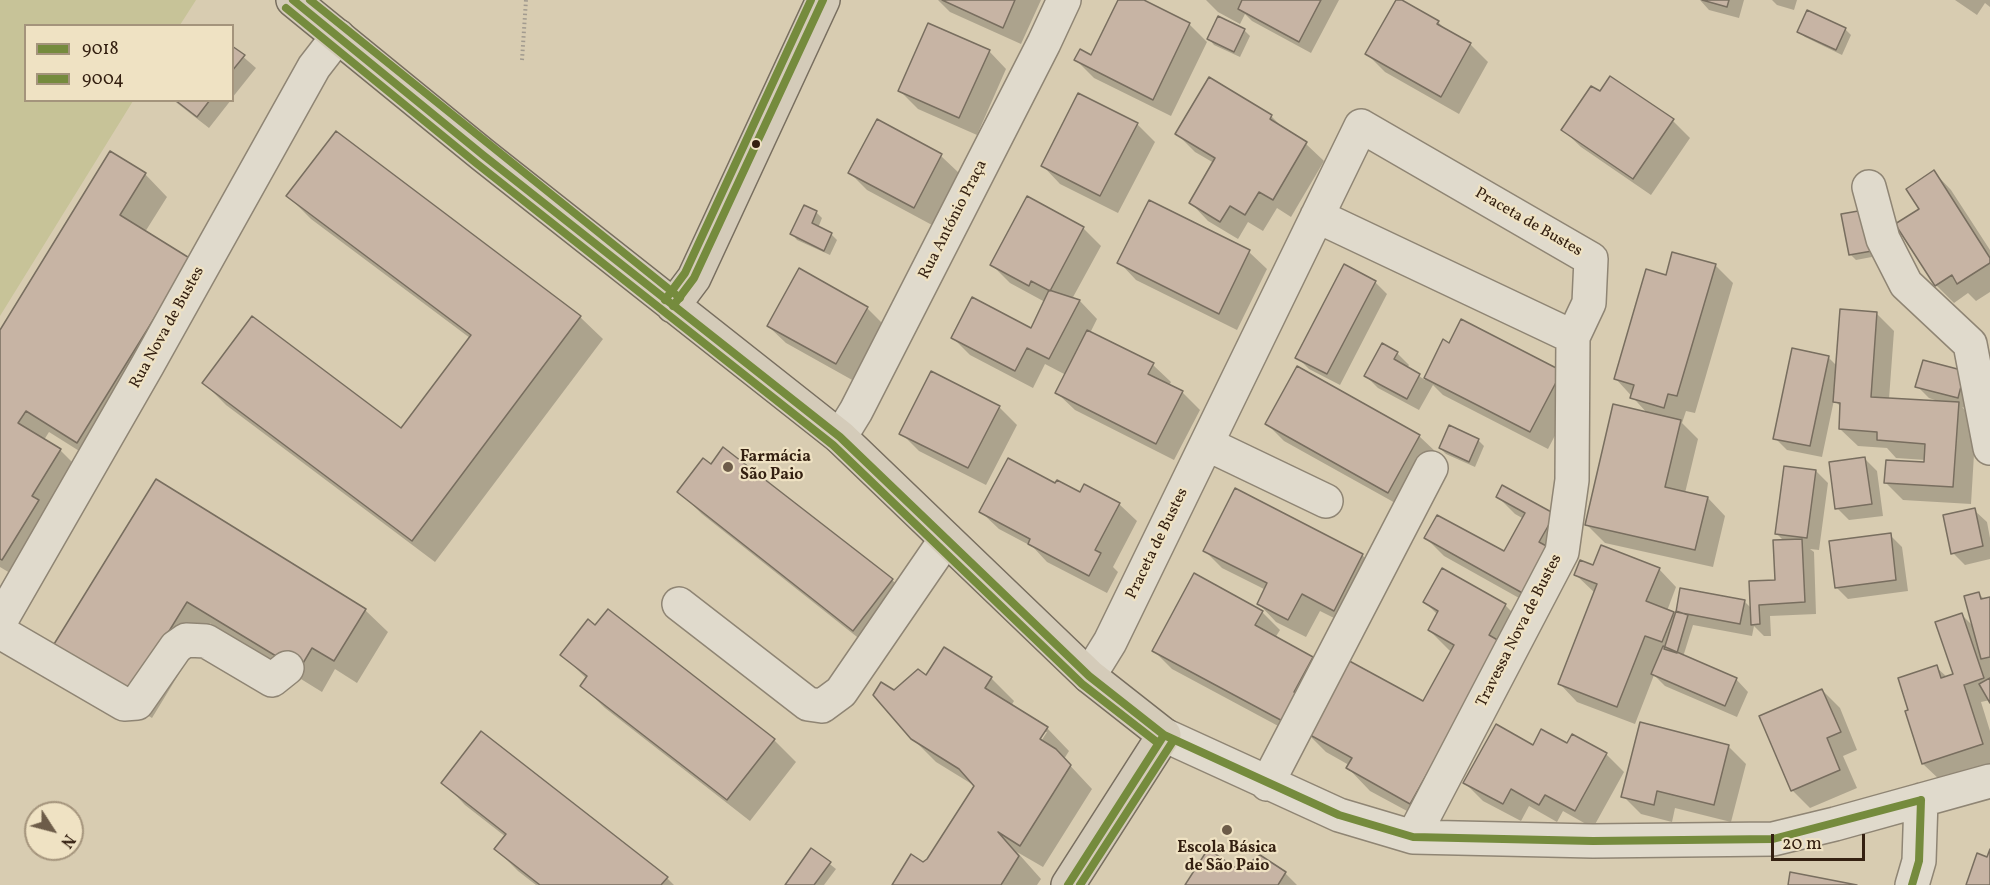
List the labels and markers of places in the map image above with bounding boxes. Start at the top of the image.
unlabelled marker [750,138,762,150]
place label: Farmácia São Paio [740,448,811,486]
marker: Farmácia São Paio [721,460,735,474]
marker: Escola Básica de São Paio [1220,823,1234,837]
place label: Escola Básica de São Paio [1177,839,1277,877]

